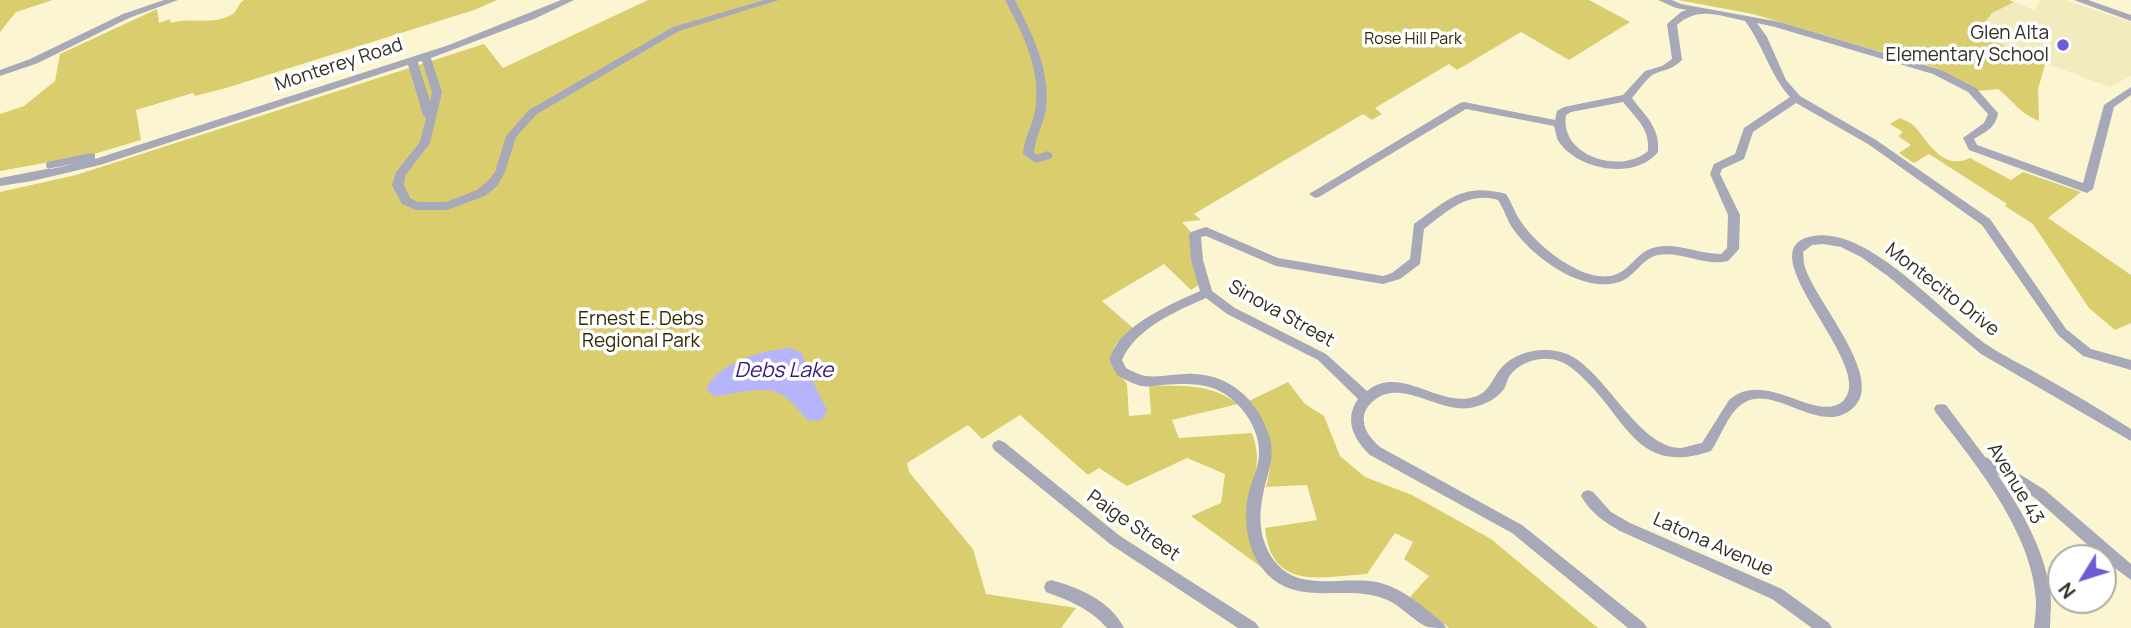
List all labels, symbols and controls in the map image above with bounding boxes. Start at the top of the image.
place label: Glen Alta Elementary School [1886,23,2049,67]
park label: Rose Hill Park [1364,30,1462,50]
street label: Monterey Road [272,34,406,96]
marker: Glen Alta Elementary School [2055,37,2071,53]
street label: Montecito Drive [1881,238,2003,342]
street label: Sinova Street [1224,276,1338,352]
park label: Ernest E. Debs Regional Park [578,309,704,353]
water label: Debs Lake [735,358,833,384]
street label: Avenue 43 [1982,439,2048,529]
street label: Paige Street [1082,486,1184,566]
street label: Latona Avenue [1649,508,1777,582]
north arrow [2047,544,2117,614]
text: N [2053,577,2081,604]

